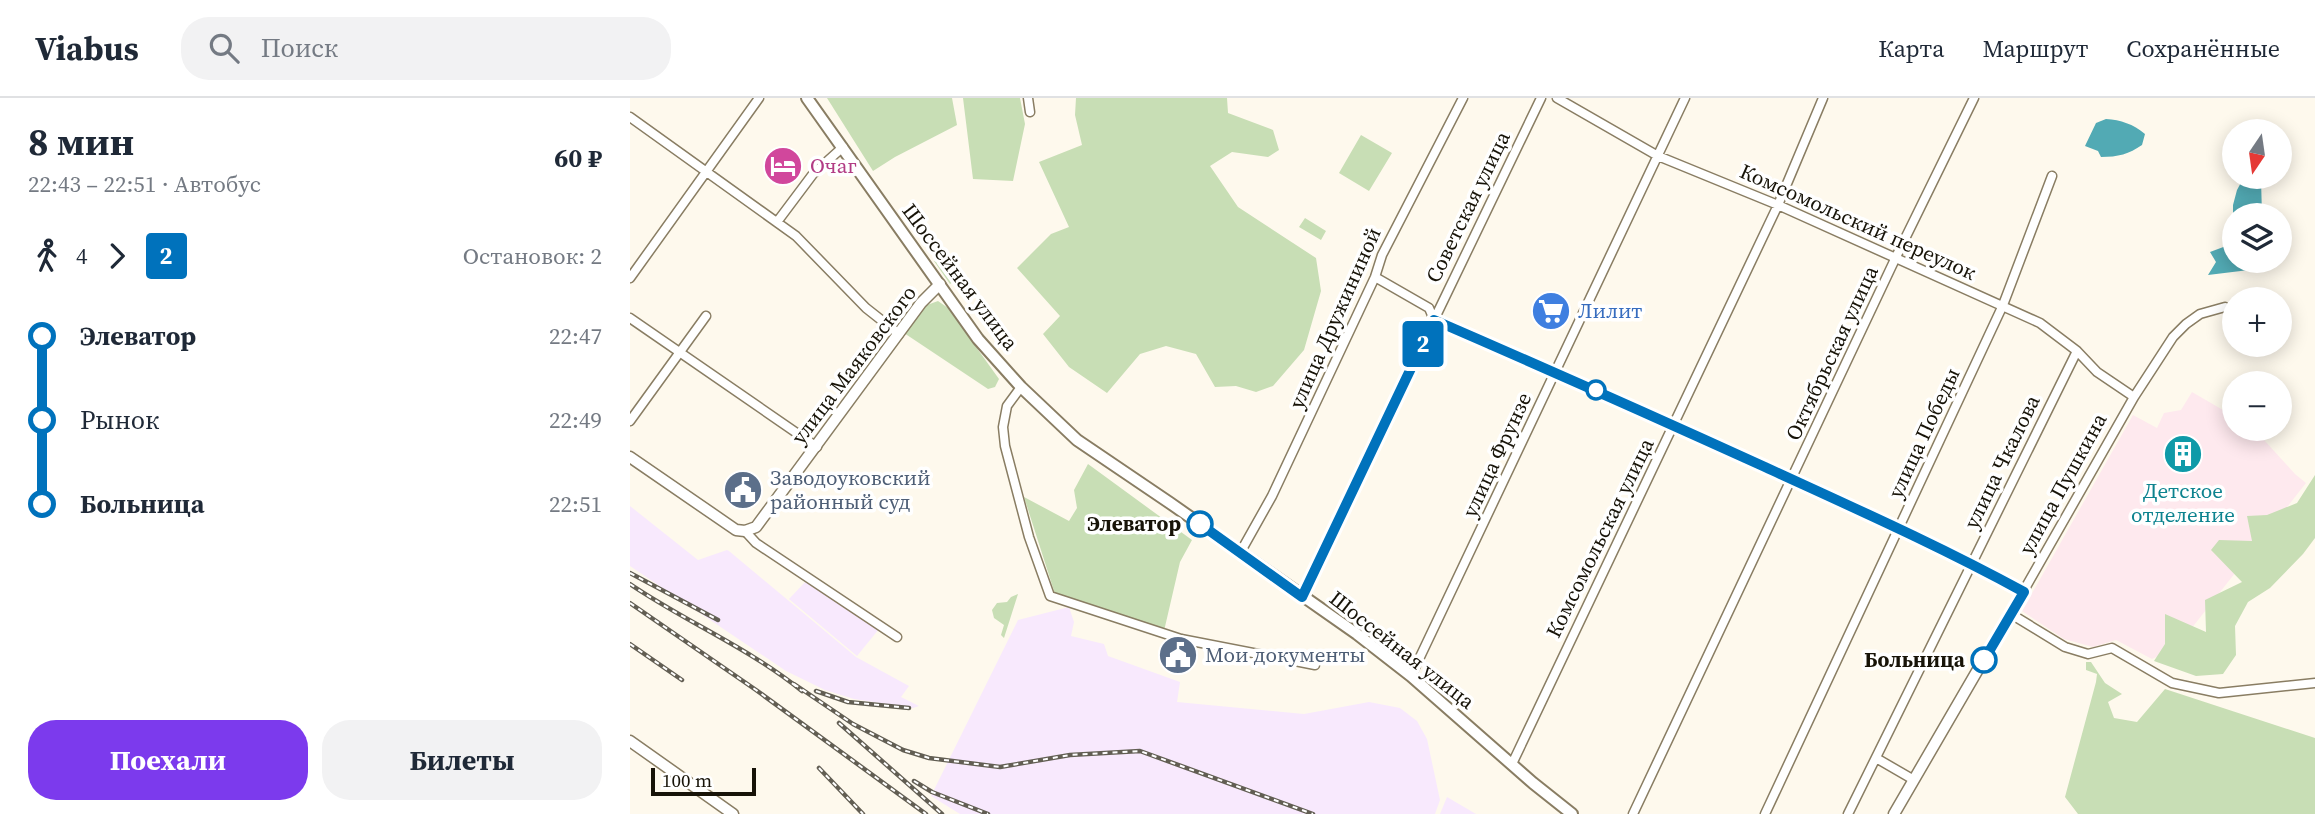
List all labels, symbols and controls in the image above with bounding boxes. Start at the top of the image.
search box [181,17,671,80]
text: Viabus [35,26,139,71]
icon: search [205,29,243,67]
text: Поиск [261,30,338,66]
text: Карта [1878,32,1944,65]
text: Маршрут [1982,32,2088,65]
text: Сохранённые [2126,32,2280,65]
text: 8 мин [28,116,134,168]
north arrow [2222,119,2292,189]
map controls [2222,119,2292,441]
street label: Советская улица [1418,126,1517,287]
text: 60 ₽ [554,140,602,176]
hotel icon: Очаг [762,145,804,187]
place label: Очаг [810,151,857,180]
street label: Комсомольский переулок [1736,156,1981,287]
text: 22:43 – 22:51 · Автобус [28,168,261,200]
street label: Шоссейная улица [896,197,1025,356]
button: layers [2222,203,2292,273]
street label: улица Дружининой [1282,223,1388,413]
icon: walk [28,237,66,275]
icon: forward [98,237,136,275]
text: 2 [160,239,173,272]
text: 4 [76,240,88,272]
text: Остановок: 2 [463,240,602,272]
street label: Октябрьская улица [1778,260,1885,445]
street label: улица Маяковского [784,279,923,450]
button: + [2222,287,2292,357]
supermarket icon: Лилит [1530,290,1572,332]
place label: Лилит [1578,296,1642,325]
text: Элеватор [80,318,196,354]
text: 22:47 [549,320,602,352]
line badge: 2 [1400,321,1446,367]
text: 2 [1416,327,1430,360]
street label: улица Победы [1881,363,1966,503]
button: − [2222,371,2292,441]
unlabelled marker [1586,380,1606,400]
street label: улица Фрунзе [1455,388,1538,522]
street label: улица Чкалова [1957,390,2047,534]
text: Рынок [80,402,159,438]
text: 22:49 [549,404,602,436]
street label: улица Пушкина [2012,408,2114,560]
street label: Комсомольская улица [1539,433,1661,642]
building icon: Детское отделение [2162,433,2204,475]
place label: Заводоуковский районный суд [770,463,931,516]
public building icon: Заводоуковский районный суд [722,469,764,511]
place label: Детское отделение [2131,476,2235,529]
text: Больница [80,486,205,522]
text: 22:51 [549,488,602,520]
place label: Элеватор [1087,509,1181,538]
marker: Элеватор [1187,511,1213,537]
street label: Шоссейная улица [1324,584,1481,716]
public building icon: Мои документы [1157,634,1199,676]
place label: Мои документы [1205,640,1365,669]
place label: Больница [1864,645,1966,674]
marker: Больница [1971,647,1997,673]
button: Поехали [28,720,308,800]
button: Билеты [322,720,602,800]
scale bar [651,765,756,797]
text: 100 m [662,767,712,793]

